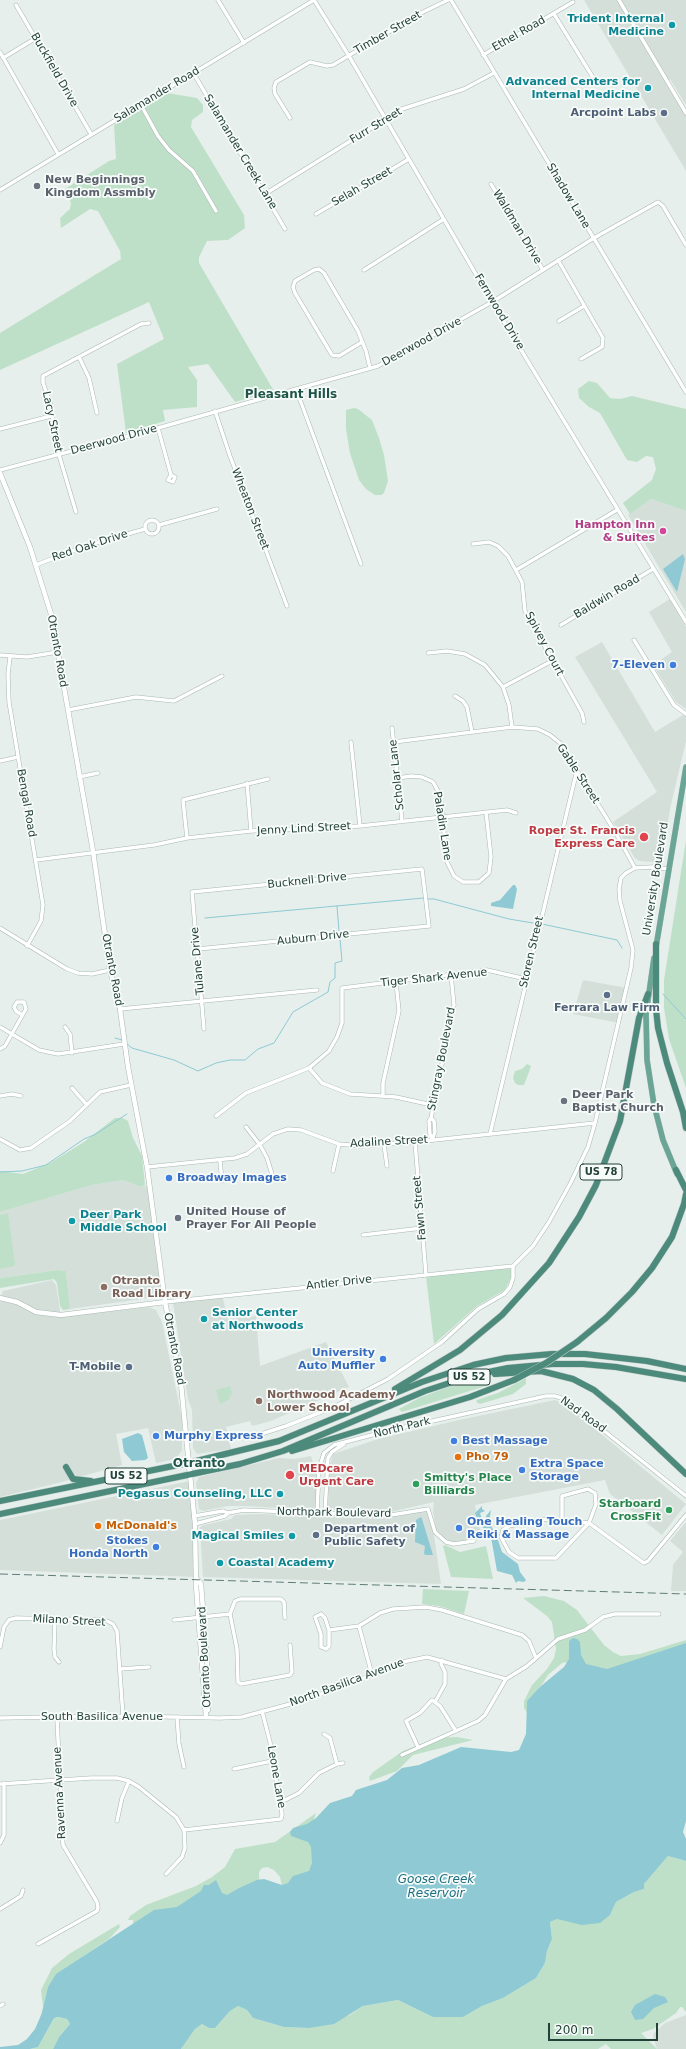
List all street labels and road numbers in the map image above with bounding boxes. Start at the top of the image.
street label: Timber Street [352,8,424,58]
street label: Ethel Road [490,13,548,55]
street label: Buckfield Drive [27,31,81,109]
street label: Salamander Road [112,64,202,126]
street label: Salamander Creek Lane [200,92,280,212]
street label: Furr Street [348,105,404,147]
street label: Shadow Lane [543,161,593,231]
street label: Selah Street [329,164,395,210]
street label: Waldman Drive [490,188,544,266]
street label: Fernwood Drive [471,272,527,352]
street label: Deerwood Drive [380,315,464,369]
street label: Lacy Street [39,390,65,454]
street label: Deerwood Drive [69,422,159,458]
street label: Wheaton Street [228,466,272,552]
street label: Red Oak Drive [50,528,130,564]
street label: Baldwin Road [572,572,642,622]
street label: Spivey Court [522,610,566,678]
street label: Otranto Road [44,614,70,688]
street label: Scholar Lane [387,739,407,811]
street label: Gable Street [554,741,602,807]
street label: Bengal Road [13,768,39,838]
street label: Paladin Lane [430,791,454,861]
street label: Jenny Lind Street [257,820,351,838]
street label: University Boulevard [641,821,671,937]
street label: Bucknell Drive [267,870,347,892]
street label: Storen Street [517,915,547,989]
street label: Tulane Drive [188,926,208,996]
street label: Auburn Drive [276,928,350,948]
street label: Otranto Road [99,933,125,1007]
street label: Tiger Shark Avenue [380,966,488,990]
street label: Stingray Boulevard [425,1006,459,1112]
street label: Adaline Street [350,1133,428,1151]
road number: US 78 [580,1164,622,1180]
street label: Fawn Street [411,1175,429,1241]
street label: Antler Drive [306,1273,372,1293]
street label: Otranto Road [161,1312,187,1386]
road number: US 52 [448,1369,490,1385]
street label: Nad Road [558,1394,608,1436]
street label: North Park [372,1415,432,1441]
road number: US 52 [105,1468,147,1484]
street label: Northpark Boulevard [277,1505,391,1521]
street label: Otranto Boulevard [196,1606,214,1708]
street label: Milano Street [32,1612,106,1630]
street label: North Basilica Avenue [288,1656,406,1710]
street label: South Basilica Avenue [41,1710,163,1724]
street label: Leone Lane [264,1745,288,1809]
street label: Ravenna Avenue [51,1746,69,1840]

